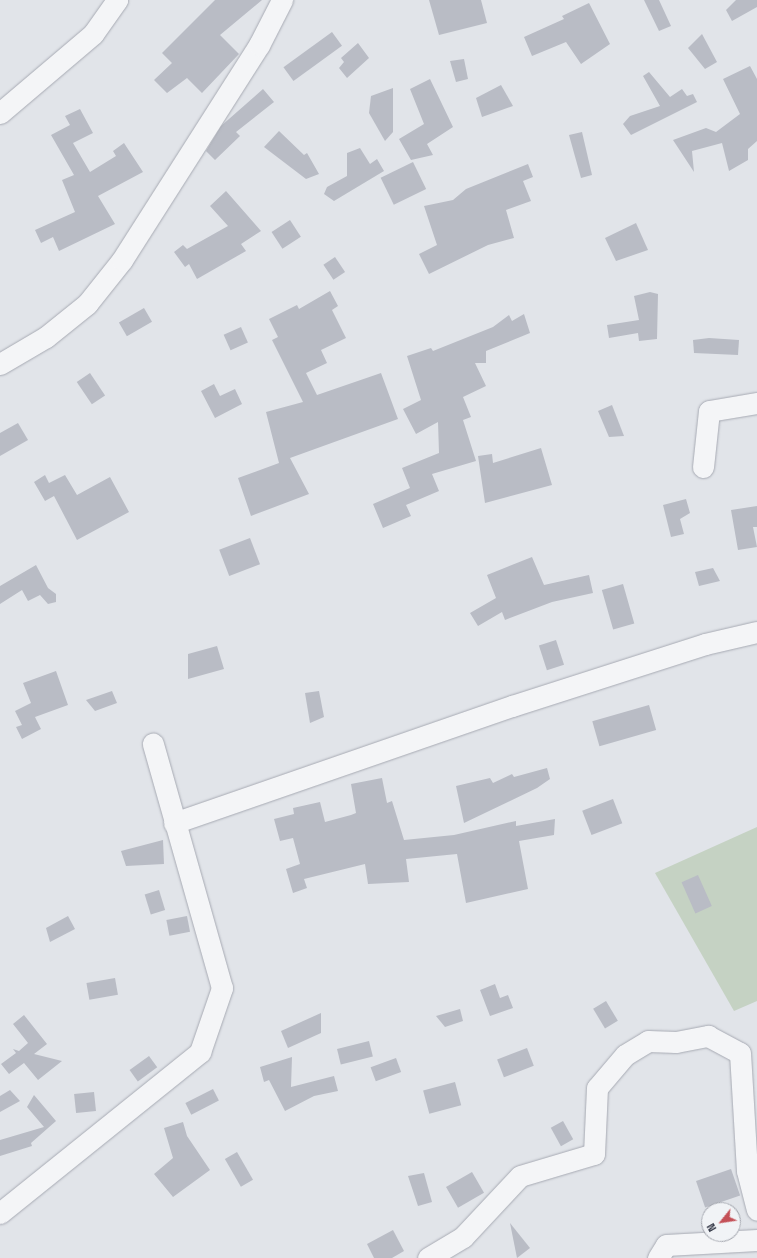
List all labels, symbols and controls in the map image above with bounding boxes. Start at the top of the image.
north arrow [701,1202,741,1242]
text: N [704,1221,719,1234]

